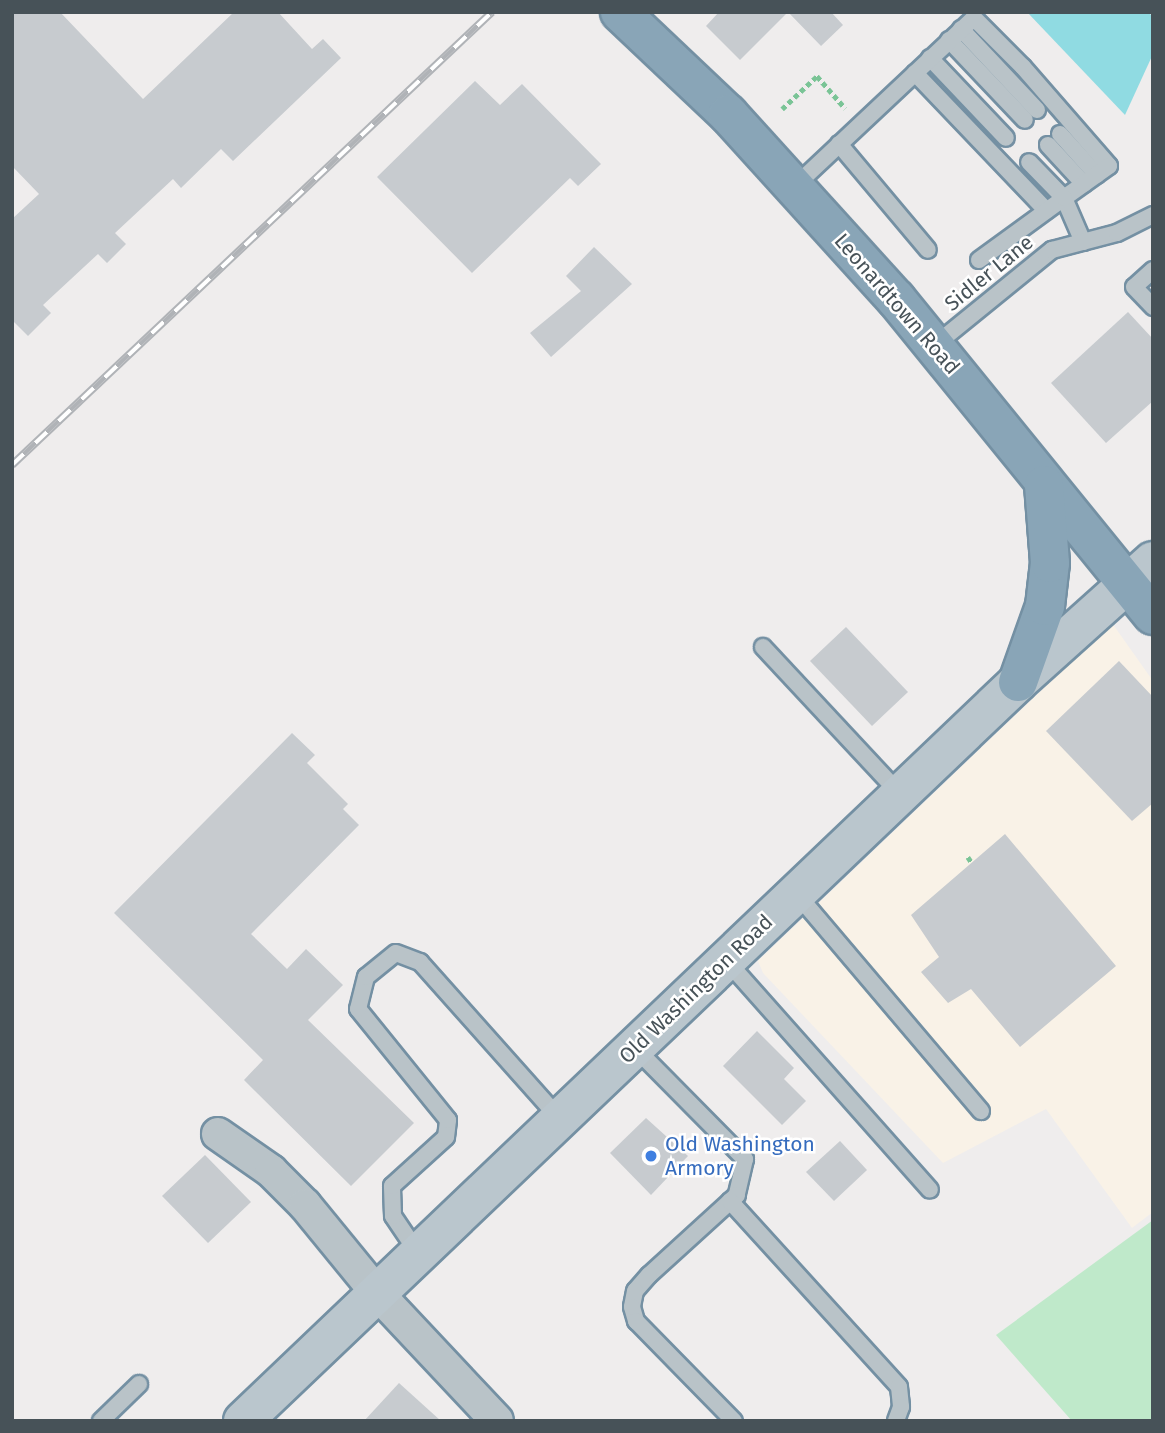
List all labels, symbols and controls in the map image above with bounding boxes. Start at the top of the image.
street label: Leonardtown Road [829,228,965,380]
street label: Sidler Lane [940,230,1038,316]
street label: Old Washington Road [614,909,778,1069]
place label: Old Washington Armory [665,1131,815,1181]
marker: Old Washington Armory [643,1148,659,1164]

